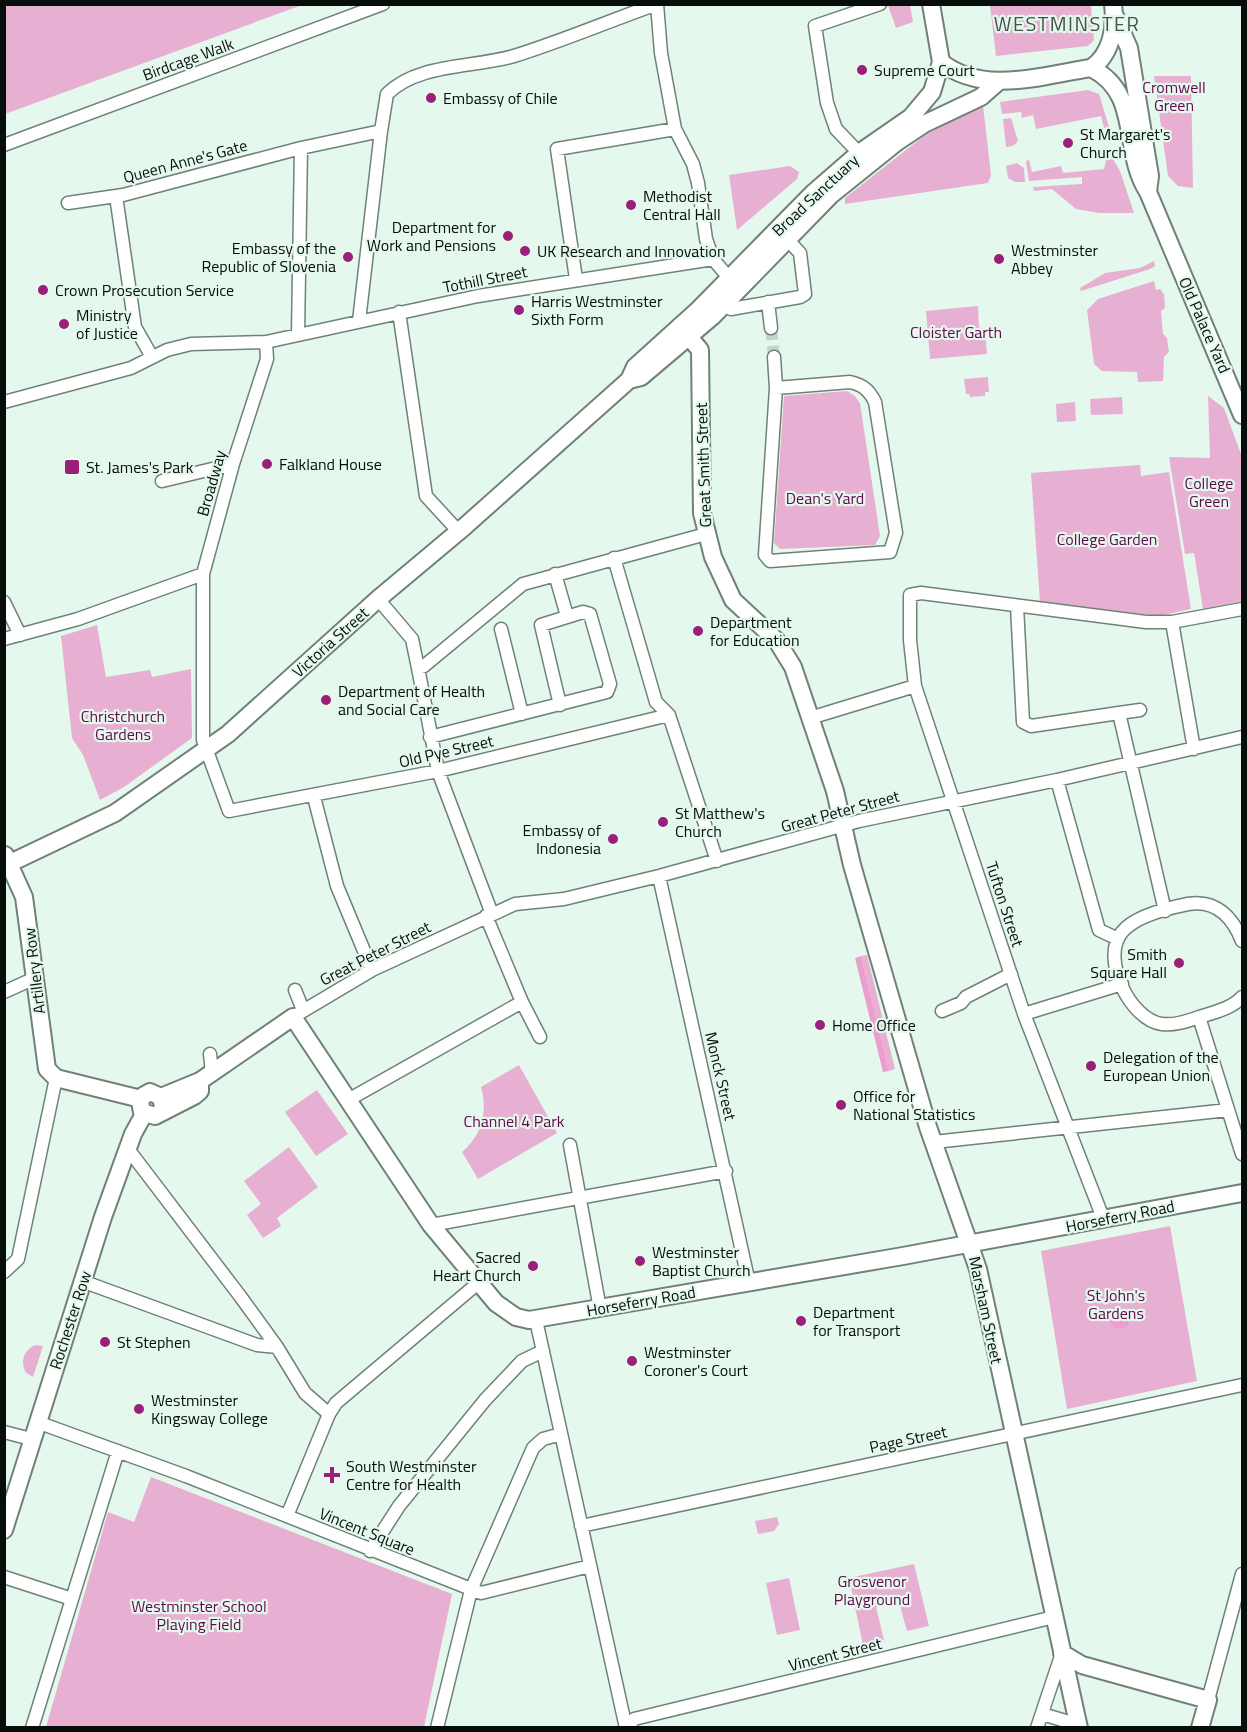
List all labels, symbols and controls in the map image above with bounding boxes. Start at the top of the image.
district label: WESTMINSTER [994,8,1140,39]
street label: Birdcage Walk [139,31,237,87]
place label: Supreme Court [874,58,975,82]
marker: Supreme Court [855,63,869,77]
park label: Cromwell Green [1142,75,1206,117]
place label: Embassy of Chile [443,86,558,110]
marker: Embassy of Chile [424,91,438,105]
place label: St Margaret's Church [1080,122,1171,164]
street label: Queen Anne's Gate [120,133,250,189]
marker: St Margaret's Church [1061,136,1075,150]
street label: Broad Sanctuary [766,148,864,242]
place label: Methodist Central Hall [643,184,721,226]
marker: Methodist Central Hall [624,198,638,212]
place label: Department for Work and Pensions [367,215,496,257]
marker: Department for Work and Pensions [501,229,515,243]
place label: Embassy of the Republic of Slovenia [201,236,336,278]
place label: Westminster Abbey [1011,238,1099,280]
place label: UK Research and Innovation [537,239,725,263]
marker: UK Research and Innovation [518,244,532,258]
marker: Embassy of the Republic of Slovenia [341,250,355,264]
marker: Westminster Abbey [992,252,1006,266]
street label: Tothill Street [441,259,529,299]
street label: Old Palace Yard [1173,273,1237,377]
place label: Crown Prosecution Service [55,278,234,302]
marker: Crown Prosecution Service [36,283,50,297]
place label: Harris Westminster Sixth Form [531,289,663,331]
place label: Ministry of Justice [76,303,138,345]
marker: Harris Westminster Sixth Form [512,303,526,317]
marker: Ministry of Justice [57,317,71,331]
park label: Cloister Garth [910,320,1002,344]
street label: Great Smith Street [689,402,717,528]
street label: Broadway [190,447,232,519]
place label: Falkland House [279,452,382,476]
place label: St. James's Park [86,455,194,479]
marker: Falkland House [260,457,274,471]
marker: St. James's Park [63,458,81,476]
park label: College Green [1185,471,1233,513]
park label: Dean's Yard [786,486,864,510]
park label: College Garden [1057,527,1157,551]
street label: Victoria Street [286,601,374,683]
place label: Department for Education [710,610,799,652]
marker: Department for Education [691,624,705,638]
place label: Department of Health and Social Care [338,679,485,721]
marker: Department of Health and Social Care [319,693,333,707]
park label: Christchurch Gardens [81,704,165,746]
street label: Old Pye Street [396,728,496,774]
street label: Great Peter Street [778,784,902,838]
place label: St Matthew's Church [675,801,765,843]
marker: St Matthew's Church [656,815,670,829]
place label: Embassy of Indonesia [523,818,602,860]
marker: Embassy of Indonesia [606,832,620,846]
street label: Tufton Street [980,858,1030,950]
street label: Great Peter Street [315,914,435,991]
street label: Artillery Row [17,926,51,1016]
place label: Smith Square Hall [1090,942,1167,984]
marker: Smith Square Hall [1172,956,1186,970]
place label: Home Office [832,1013,916,1037]
marker: Home Office [813,1018,827,1032]
street label: Monck Street [699,1030,743,1123]
place label: Delegation of the European Union [1103,1045,1219,1087]
marker: Delegation of the European Union [1084,1059,1098,1073]
place label: Office for National Statistics [853,1084,975,1126]
marker: Office for National Statistics [834,1098,848,1112]
park label: Channel 4 Park [464,1109,565,1133]
street label: Horseferry Road [1064,1194,1176,1238]
place label: Westminster Baptist Church [652,1240,751,1282]
place label: Sacred Heart Church [433,1245,521,1287]
marker: Westminster Baptist Church [633,1254,647,1268]
street label: Marsham Street [963,1254,1009,1366]
marker: Sacred Heart Church [526,1259,540,1273]
street label: Rochester Row [43,1268,97,1372]
street label: Horseferry Road [585,1280,697,1322]
park label: St John's Gardens [1087,1283,1145,1325]
place label: Department for Transport [813,1300,901,1342]
marker: Department for Transport [794,1314,808,1328]
place label: St Stephen [117,1330,191,1354]
marker: St Stephen [98,1335,112,1349]
place label: Westminster Coroner's Court [644,1340,748,1382]
marker: Westminster Coroner's Court [625,1354,639,1368]
place label: Westminster Kingsway College [151,1388,268,1430]
marker: Westminster Kingsway College [132,1402,146,1416]
street label: Page Street [867,1419,949,1459]
place label: South Westminster Centre for Health [346,1454,477,1496]
marker: South Westminster Centre for Health [323,1466,341,1484]
street label: Vincent Square [316,1501,418,1561]
park label: Grosvenor Playground [834,1569,910,1611]
park label: Westminster School Playing Field [131,1594,267,1636]
street label: Vincent Street [786,1631,885,1677]

